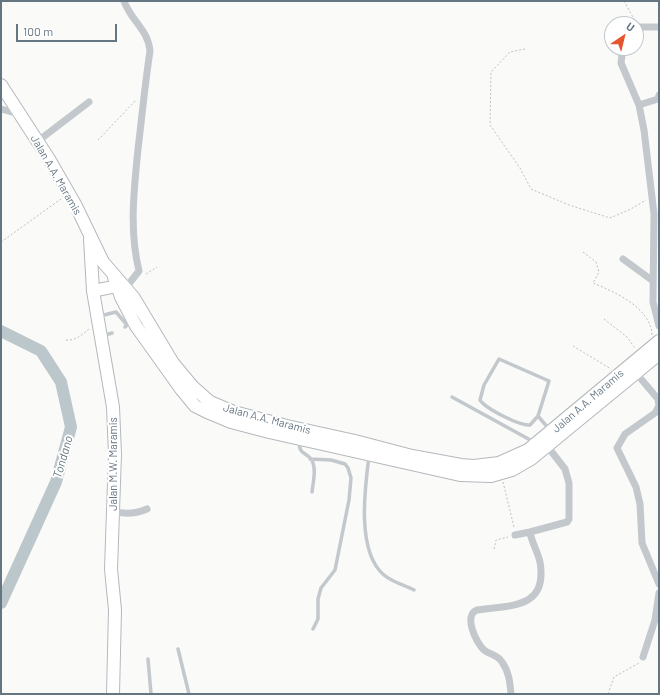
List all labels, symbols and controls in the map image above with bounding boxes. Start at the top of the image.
scale bar [18,16,119,42]
north arrow [604,16,644,56]
text: U [624,19,637,34]
text: 100 m [23,24,53,38]
street label: Jalan A.A. Maramis [28,133,84,217]
street label: Jalan A.A. Maramis [550,366,626,436]
street label: Jalan A.A. Maramis [222,401,312,437]
street label: Jalan M.W. Maramis [106,417,120,511]
water label: Tondano [50,434,76,480]

